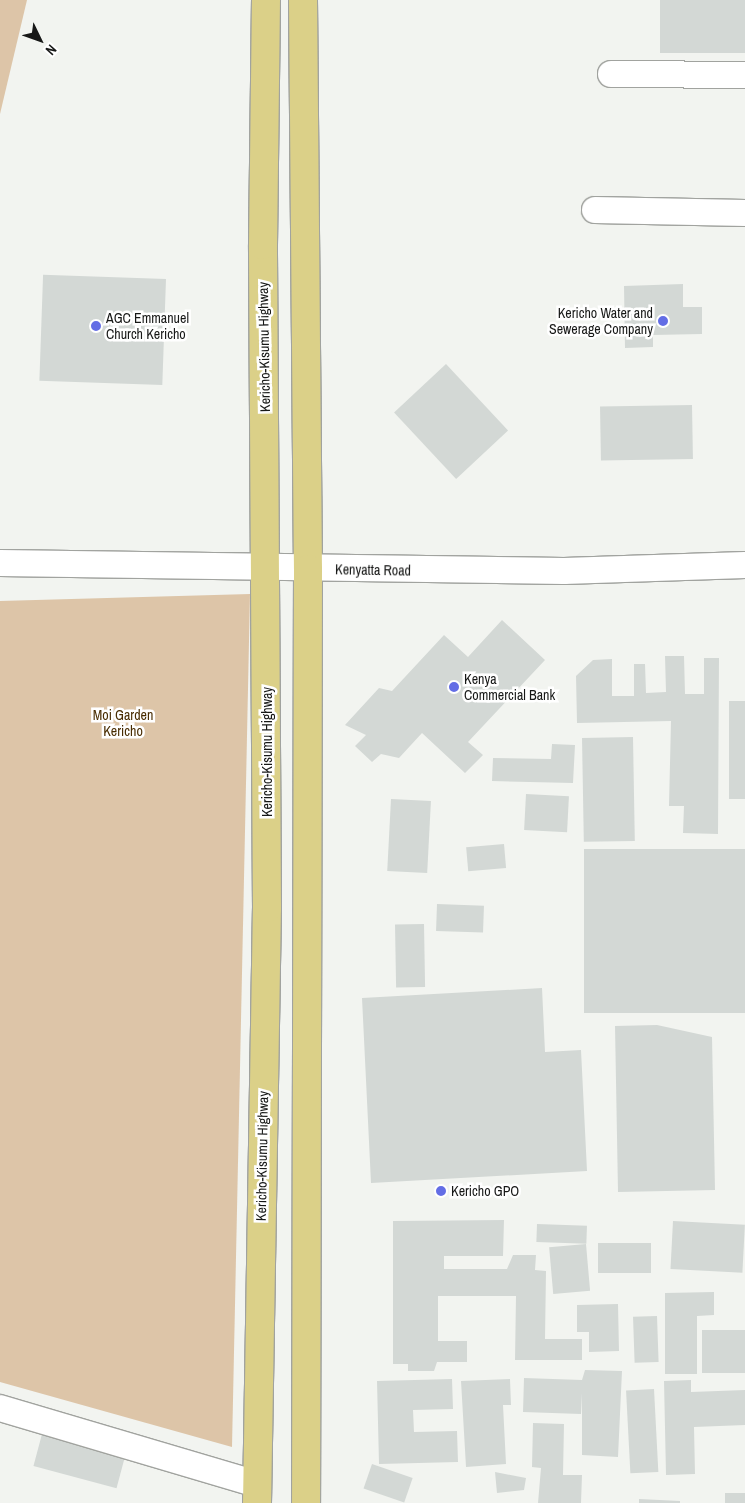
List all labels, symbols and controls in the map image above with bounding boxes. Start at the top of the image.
north arrow [15,15,65,65]
text: N [42,41,61,59]
street label: Kericho-Kisumu Highway [254,282,274,412]
place label: Kericho Water and Sewerage Company [549,305,653,338]
place label: AGC Emmanuel Church Kericho [106,310,189,342]
marker: Kericho Water and Sewerage Company [657,315,669,327]
marker: AGC Emmanuel Church Kericho [90,320,102,332]
street label: Kenyatta Road [335,561,411,579]
place label: Kenya Commercial Bank [464,671,555,704]
marker: Kenya Commercial Bank [448,681,460,693]
street label: Kericho-Kisumu Highway [259,687,275,817]
park label: Moi Garden Kericho [93,707,153,740]
street label: Kericho-Kisumu Highway [252,1091,272,1221]
place label: Kericho GPO [451,1183,519,1199]
marker: Kericho GPO [435,1185,447,1197]

